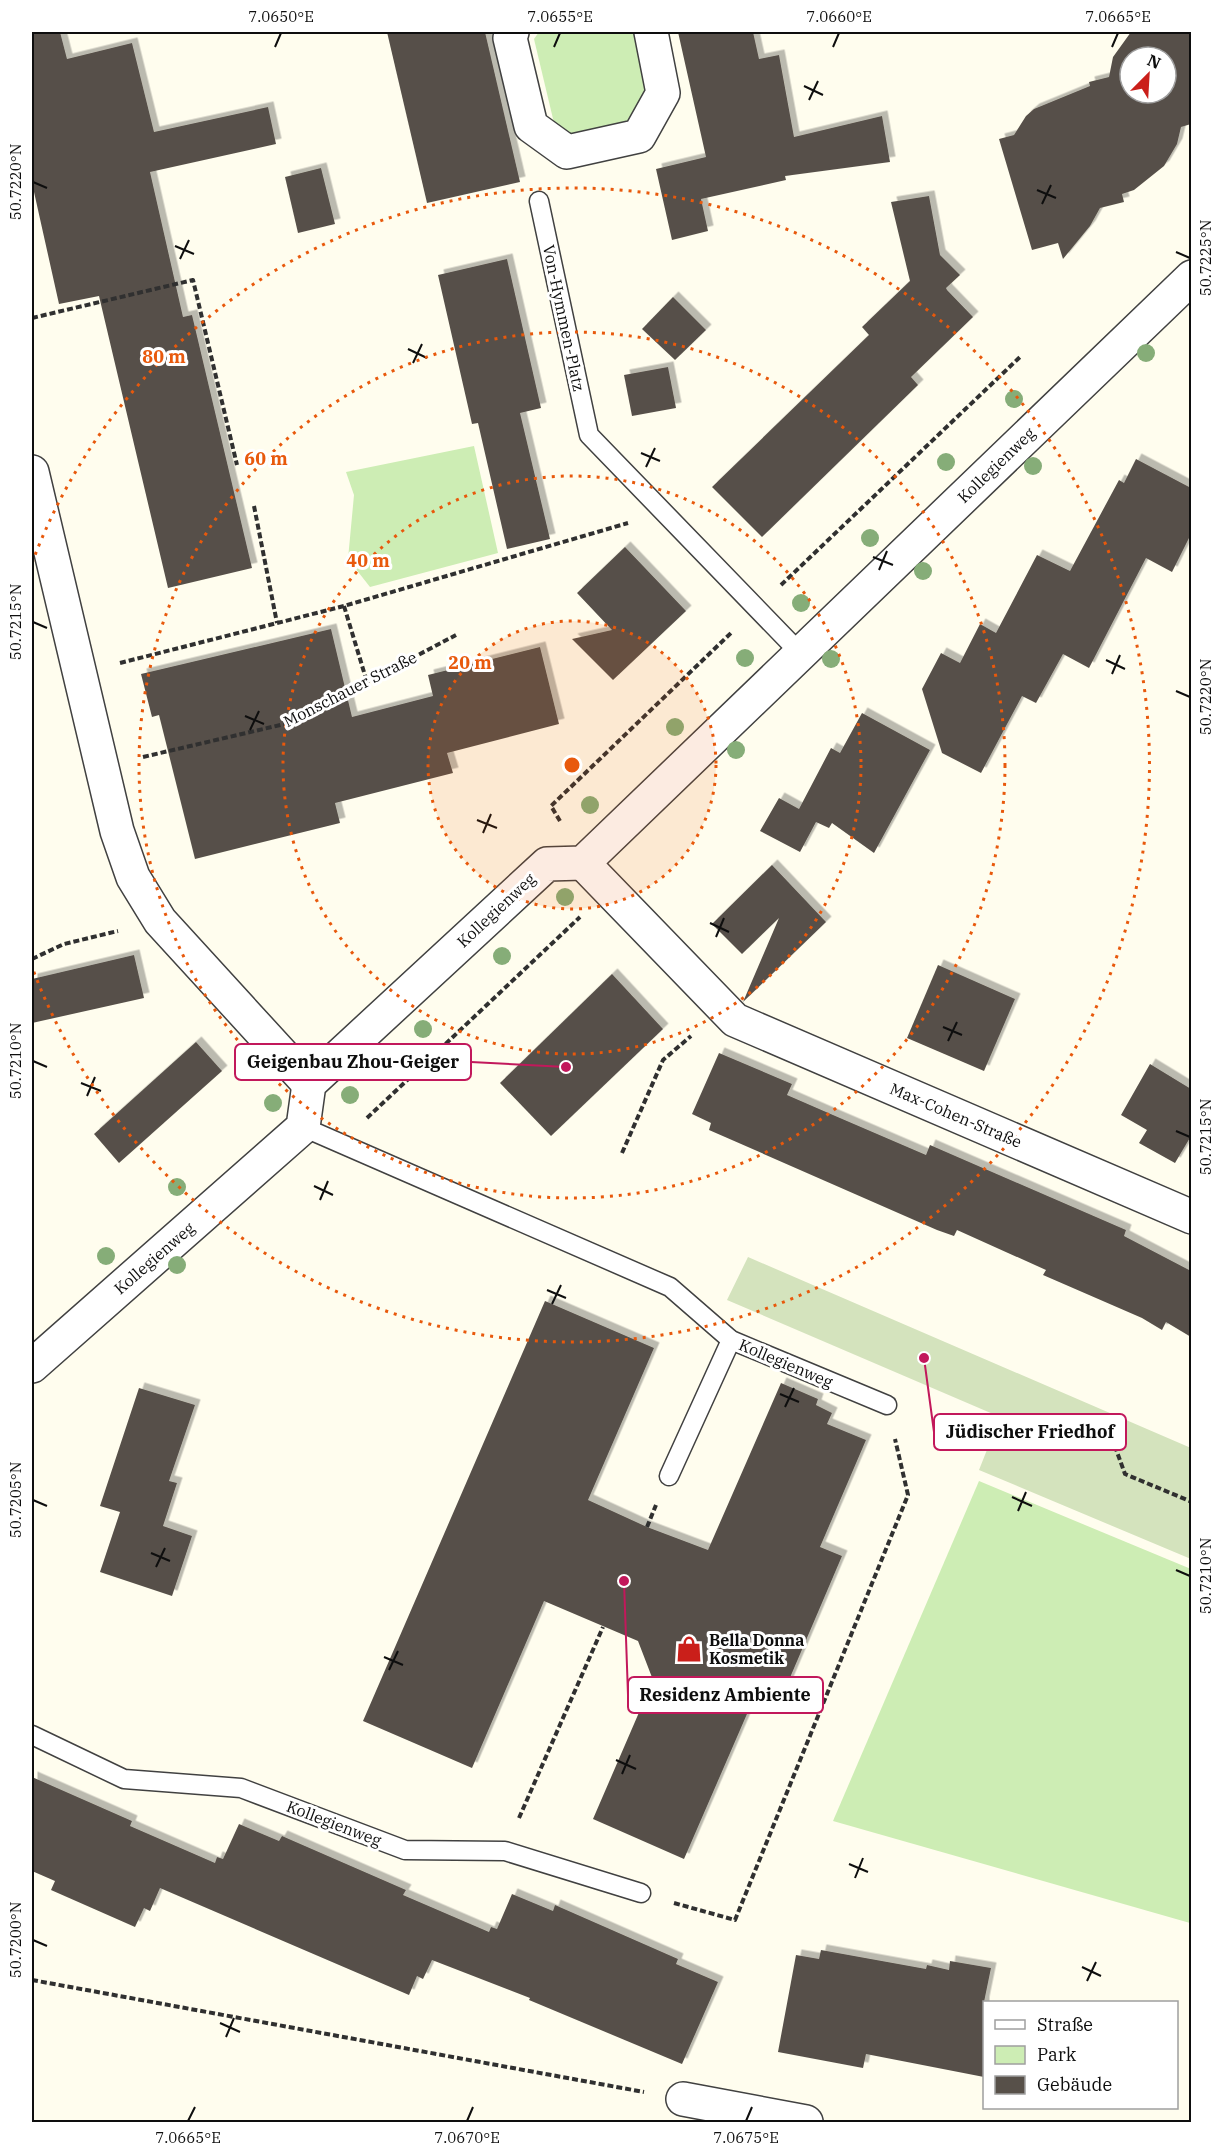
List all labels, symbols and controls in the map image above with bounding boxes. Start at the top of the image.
text: 7.0650°E [248,7,314,26]
text: 7.0655°E [527,7,593,26]
text: 7.0660°E [806,7,872,26]
text: 7.0665°E [1085,7,1151,26]
north arrow [1118,45,1178,105]
text: N [1144,50,1164,73]
text: 50.7220°N [6,144,25,220]
text: 50.7225°N [1196,220,1215,296]
street label: Von-Hymmen-Platz [539,243,589,393]
text: 80 m [142,345,186,368]
street label: Kollegienweg [953,423,1039,507]
text: 60 m [244,447,288,470]
text: 40 m [346,549,390,572]
text: 50.7215°N [6,584,25,660]
street label: Monschauer Straße [280,647,420,731]
text: 20 m [448,651,492,674]
text: 50.7220°N [1196,659,1215,735]
centre of rings [562,755,582,775]
street label: Kollegienweg [453,868,540,951]
text: 50.7210°N [6,1023,25,1099]
callout: Geigenbau Zhou-Geiger [235,1044,471,1080]
text: Geigenbau Zhou-Geiger [247,1050,459,1073]
street label: Max-Cohen-Straße [887,1078,1025,1152]
text: 50.7215°N [1196,1099,1215,1175]
street label: Kollegienweg [110,1217,199,1298]
street label: Kollegienweg [736,1334,836,1392]
callout: Jüdischer Friedhof [934,1414,1126,1450]
text: Jüdischer Friedhof [946,1420,1116,1443]
text: 50.7205°N [6,1462,25,1538]
text: 50.7210°N [1196,1538,1215,1614]
place label: Bella Donna Kosmetik [709,1630,804,1668]
shop icon: Bella Donna Kosmetik [674,1634,704,1664]
callout: Residenz Ambiente [628,1677,823,1713]
text: Residenz Ambiente [639,1683,811,1706]
street label: Kollegienweg [284,1796,385,1850]
text: 50.7200°N [6,1902,25,1978]
legend [983,2001,1178,2109]
text: Straße [1037,2013,1093,2036]
text: Park [1037,2043,1077,2066]
text: Gebäude [1037,2073,1112,2096]
text: 7.0665°E [155,2128,221,2147]
text: 7.0670°E [434,2128,500,2147]
text: 7.0675°E [713,2128,779,2147]

